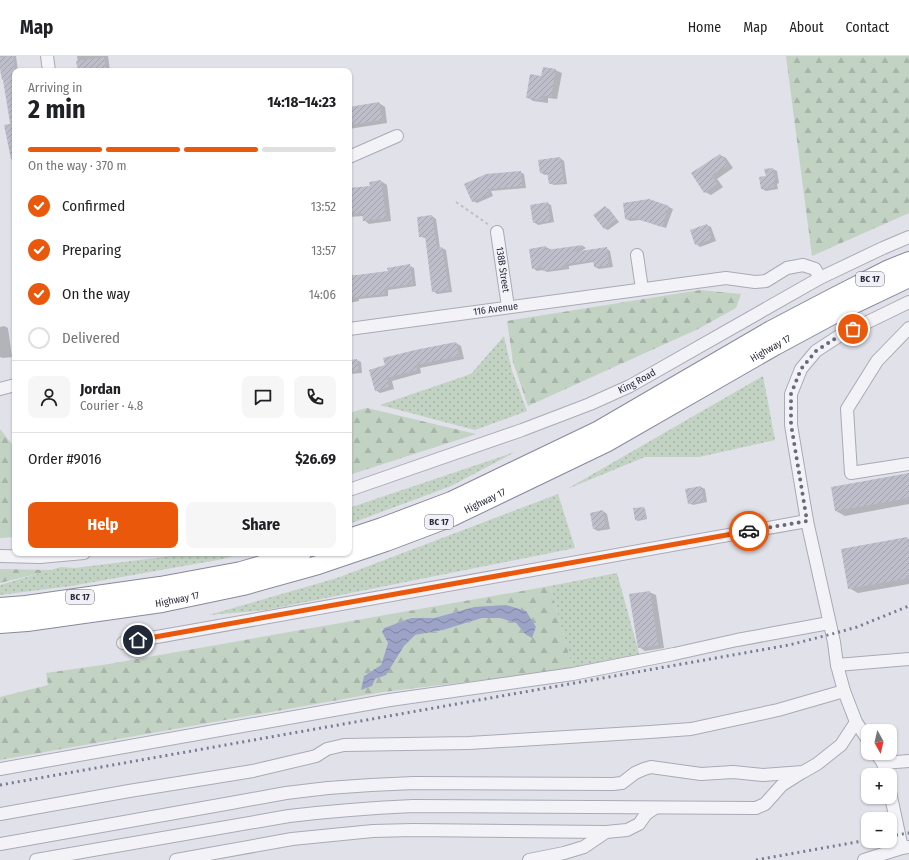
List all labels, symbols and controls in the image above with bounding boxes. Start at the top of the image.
text: Map [20,16,53,39]
text: Home [688,19,721,36]
text: Map [743,19,767,36]
text: About [789,19,824,36]
text: Contact [846,19,889,36]
text: Arriving in [28,80,82,95]
text: 14:18–14:23 [267,93,336,111]
text: 2 min [28,94,86,125]
text: On the way · 370 m [28,158,127,173]
icon: check [28,195,50,217]
text: Confirmed [62,197,125,215]
text: 13:52 [311,199,336,214]
icon: check [28,239,50,261]
text: Preparing [62,241,121,259]
text: 13:57 [311,243,336,258]
street label: 138B Street [493,246,512,294]
road number: BC 17 [856,272,884,286]
icon: check [28,283,50,305]
text: On the way [62,285,130,303]
text: 14:06 [309,287,336,302]
street label: 116 Avenue [473,300,519,318]
pin [836,312,870,346]
icon: bag [842,318,864,340]
text: Delivered [62,329,120,347]
street label: Highway 17 [748,333,793,365]
street label: King Road [616,367,658,396]
button: person [28,376,70,418]
button: chat [242,376,284,418]
button: phone [294,376,336,418]
text: Jordan [80,380,121,398]
text: Courier · 4.8 [80,398,143,413]
text: Order #9016 [28,450,102,468]
text: $26.69 [295,450,336,468]
street label: Highway 17 [462,486,508,516]
button: Help [28,502,178,548]
button: Share [186,502,336,548]
courier [729,511,769,551]
road number: BC 17 [425,515,453,529]
icon: car [738,520,760,542]
street label: Highway 17 [155,589,200,610]
road number: BC 17 [66,590,94,604]
pin [121,623,155,657]
icon: home [127,629,149,651]
north arrow [861,724,897,760]
map controls [861,724,897,848]
button: + [861,768,897,804]
button: − [861,812,897,848]

